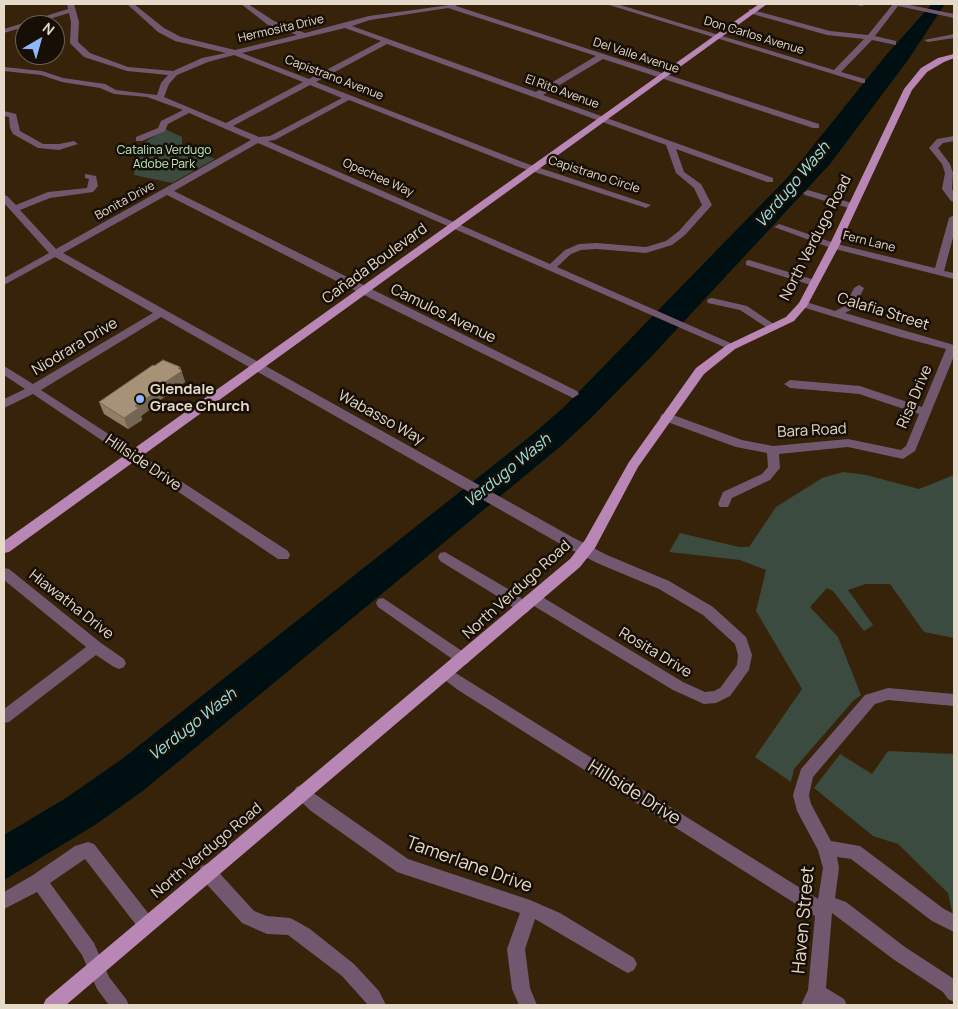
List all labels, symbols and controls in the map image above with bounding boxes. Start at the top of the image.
street label: Hermosita Drive [237,12,325,46]
street label: Don Carlos Avenue [702,14,806,58]
north arrow [15,15,65,65]
text: N [39,18,59,39]
street label: Del Valle Avenue [591,35,681,77]
street label: Capistrano Avenue [283,53,385,103]
street label: El Rito Avenue [523,72,601,112]
water label: Verdugo Wash [752,138,834,232]
park label: Catalina Verdugo Adobe Park [117,144,211,172]
street label: Capistrano Circle [546,153,642,197]
street label: Opechee Way [340,156,416,200]
street label: North Verdugo Road [776,172,856,304]
street label: Bonita Drive [93,179,157,223]
street label: Cañada Boulevard [319,220,431,308]
street label: Fern Lane [841,229,897,255]
street label: Camulos Avenue [387,281,499,347]
street label: Calafia Street [835,289,931,335]
street label: Niodrara Drive [29,314,121,380]
street label: Risa Drive [894,363,936,431]
place label: Glendale Grace Church [150,381,250,416]
street label: Wabasso Way [335,387,427,449]
marker: Glendale Grace Church [134,393,146,405]
street label: Bara Road [777,420,847,442]
water label: Verdugo Wash [461,430,555,512]
street label: Hillside Drive [102,431,184,495]
street label: North Verdugo Road [459,537,575,643]
street label: Hiawatha Drive [25,566,117,644]
street label: Rosita Drive [615,624,695,682]
water label: Verdugo Wash [145,685,241,765]
street label: Hillside Drive [584,756,684,830]
street label: North Verdugo Road [148,800,266,902]
street label: Tamerlane Drive [403,832,535,898]
street label: Haven Street [789,865,819,975]

